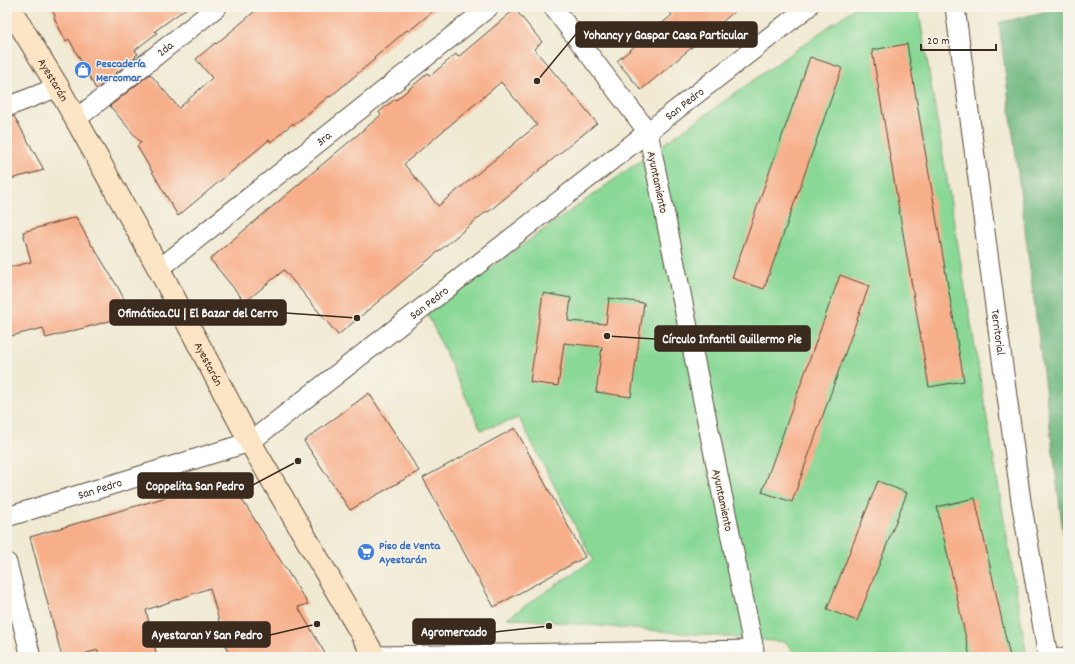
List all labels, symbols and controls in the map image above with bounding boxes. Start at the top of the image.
callout: Yohancy y Gaspar Casa Particular [576,22,757,47]
scale bar [921,26,996,52]
text: Yohancy y Gaspar Casa Particular [583,27,749,46]
text: 20 m [927,33,950,50]
street label: 2da [154,38,178,61]
street label: Ayestarán [32,55,72,105]
place label: Pescadería Mercomar [96,56,147,87]
shop icon: Pescadería Mercomar [73,60,93,80]
street label: San Pedro [662,84,708,125]
street label: 3ra [313,128,336,151]
street label: Ayuntamiento [642,150,671,215]
street label: San Pedro [407,283,453,324]
callout: Ofimática.CU | El Bazar del Cerro [110,300,286,325]
text: Ofimática.CU | El Bazar del Cerro [118,305,278,324]
street label: Territorial [985,308,1008,356]
callout: Círculo Infantil Guillermo Pie [655,326,810,351]
text: Círculo Infantil Guillermo Pie [662,331,802,350]
street label: Ayestarán [189,339,226,390]
street label: Ayuntamiento [707,468,736,533]
callout: Coppelita San Pedro [138,473,253,498]
street label: San Pedro [76,475,124,505]
text: Coppelita San Pedro [146,478,244,497]
place label: Piso de Venta Ayestarán [379,538,441,569]
supermarket icon: Piso de Venta Ayestarán [356,542,376,562]
callout: Agromercado [413,619,495,644]
callout: Ayestaran Y San Pedro [143,622,270,647]
text: Agromercado [421,624,487,643]
text: Ayestaran Y San Pedro [151,627,263,646]

